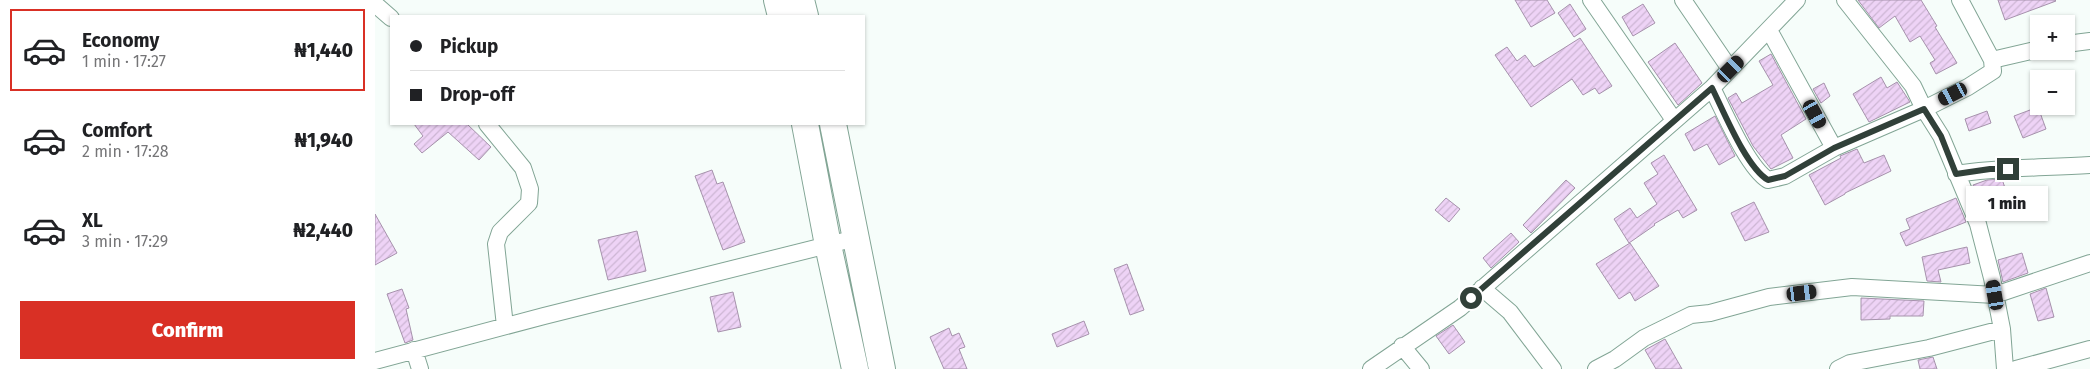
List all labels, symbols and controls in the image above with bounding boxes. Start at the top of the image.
map controls [2030,15,2075,115]
button: + [2030,15,2075,60]
icon: car [22,28,67,73]
text: Economy [82,29,159,52]
text: Pickup [440,35,498,58]
text: ₦1,440 [294,39,353,62]
text: 1 min · 17:27 [82,52,166,71]
car [1715,53,1746,85]
button: − [2030,70,2075,115]
car [1936,81,1969,107]
text: Drop-off [440,83,514,106]
car [1801,97,1828,131]
icon: car [22,118,67,163]
text: Comfort [82,119,152,142]
text: ₦1,940 [295,129,353,152]
text: 2 min · 17:28 [82,142,169,161]
route end [1997,158,2019,180]
callout: 1 min [1967,186,2049,222]
text: 1 min [1988,194,2026,213]
icon: car [22,208,67,253]
text: XL [82,209,103,232]
text: ₦2,440 [293,219,353,242]
text: 3 min · 17:29 [82,232,168,251]
car [1985,279,2004,311]
car [1786,284,1817,302]
route start [1460,287,1482,309]
button: Confirm [20,301,355,359]

